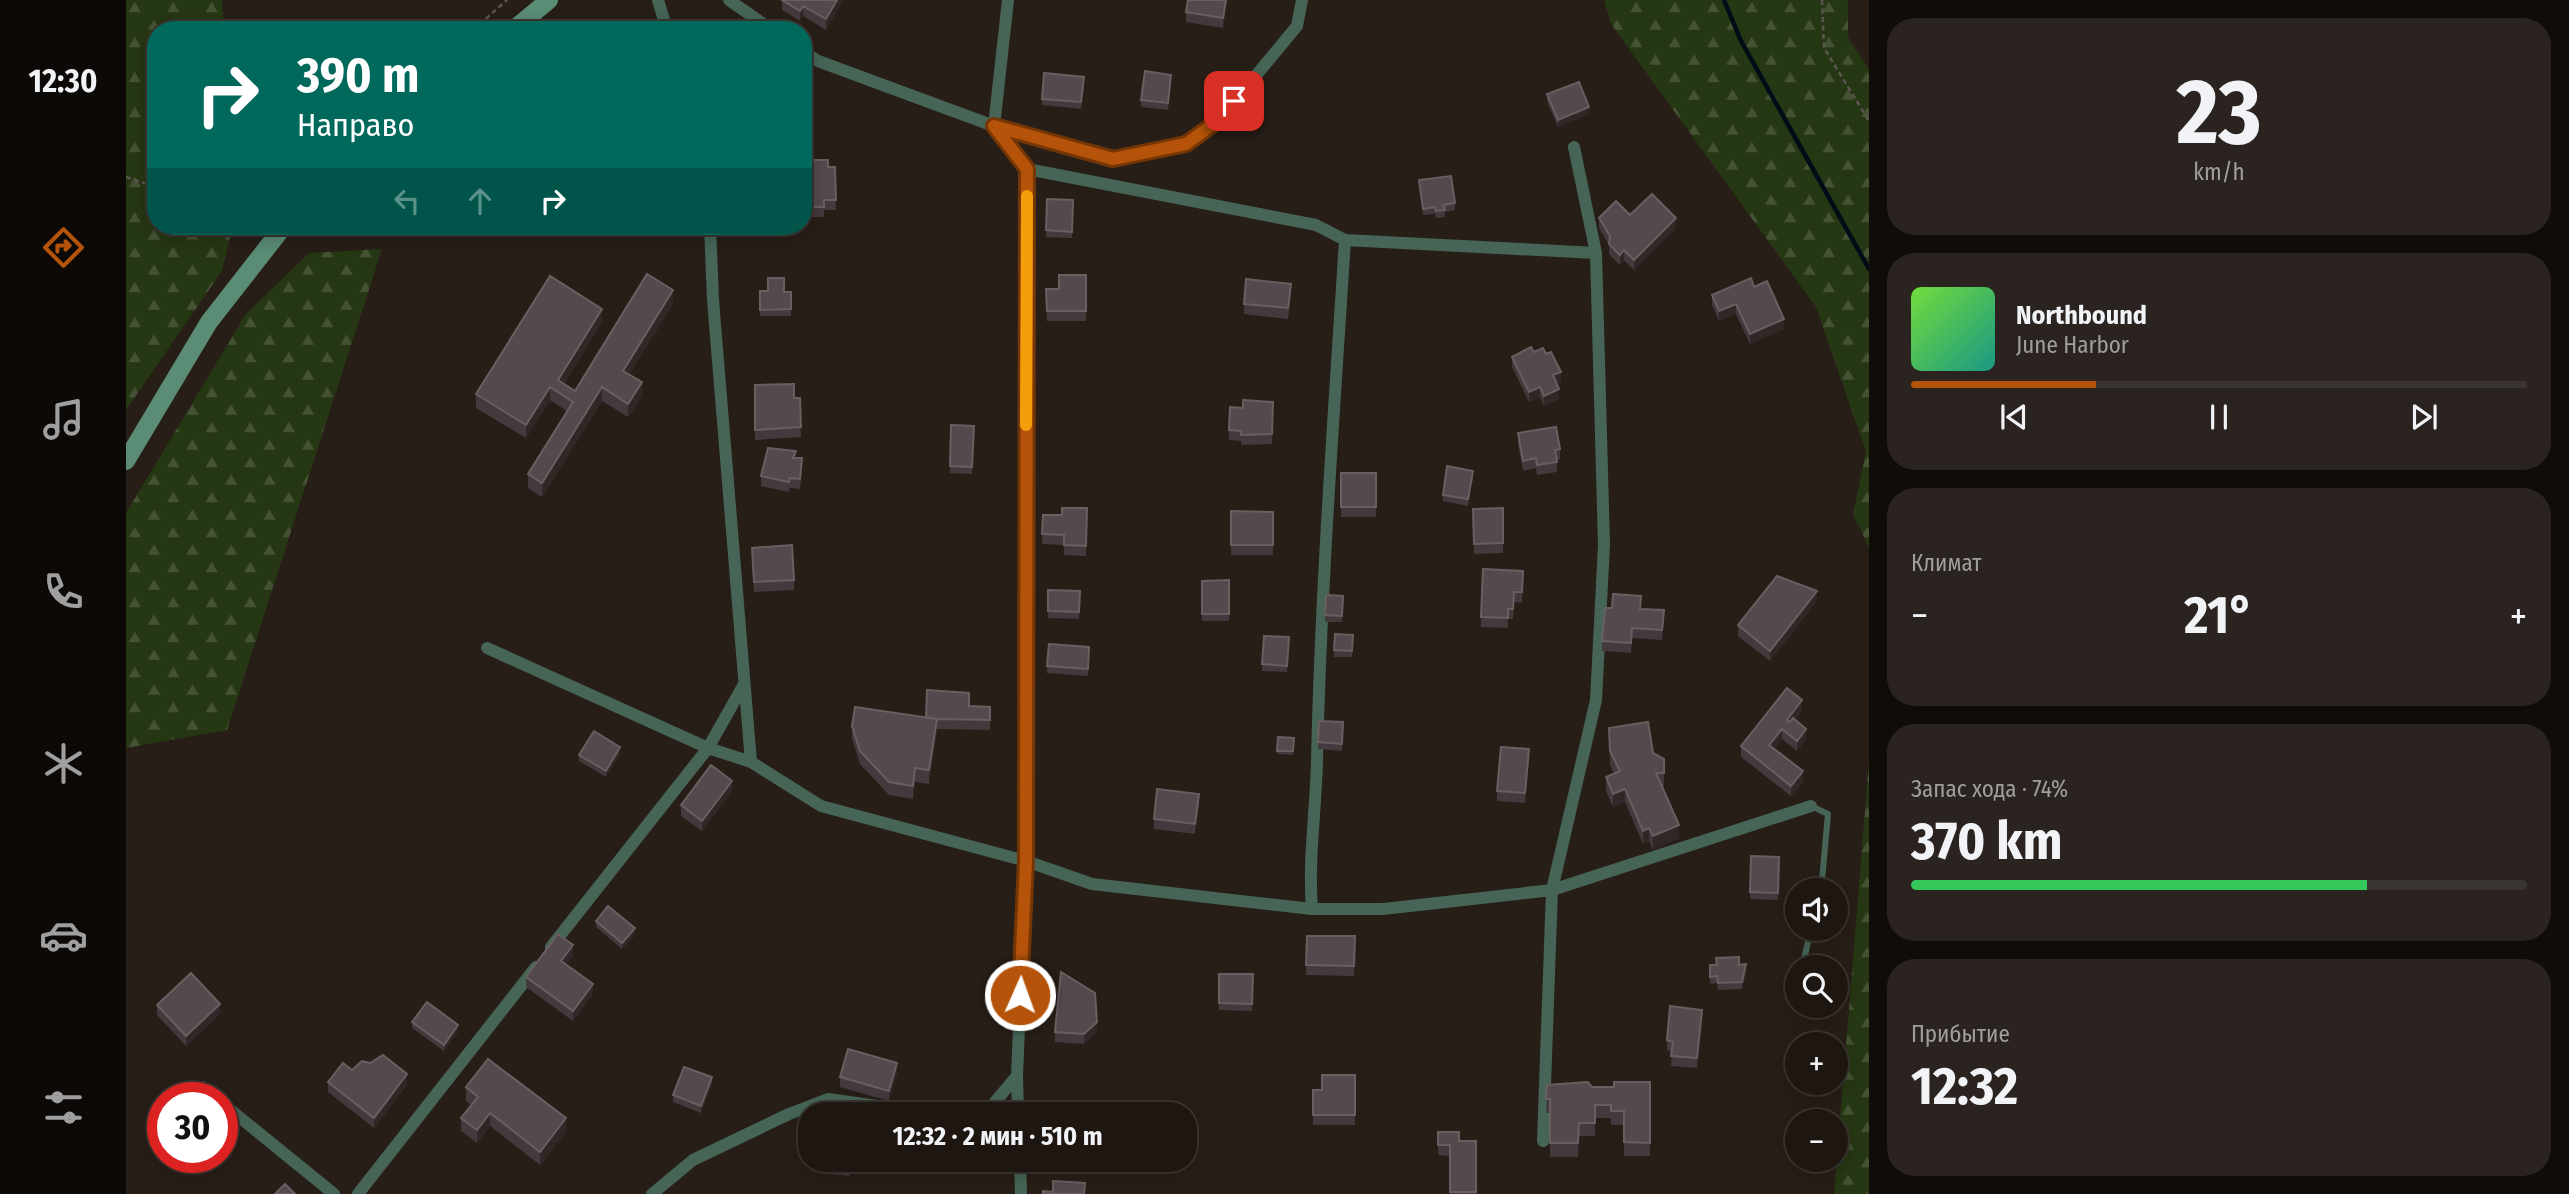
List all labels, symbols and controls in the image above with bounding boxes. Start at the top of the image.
text: 390 m [297,46,419,105]
icon: right [182,49,273,140]
text: 23 [2176,58,2262,167]
text: 12:30 [29,62,97,100]
pin [1204,71,1264,131]
icon: arrive [1215,82,1253,120]
text: Направо [297,106,414,144]
text: km/h [2193,158,2245,186]
icon: left [388,182,426,220]
icon: ahead [461,182,499,220]
icon: right [534,182,572,220]
icon: directions [39,223,88,272]
text: Northbound [2016,300,2147,331]
text: June Harbor [2016,331,2129,359]
icon: music [39,395,88,444]
icon: previous [1995,398,2033,436]
icon: pause [2200,398,2238,436]
icon: next [2405,398,2443,436]
text: Климат [1911,549,1982,577]
icon: phone [39,567,88,616]
text: 21° [2184,584,2254,647]
text: − [1911,593,1928,639]
text: + [2510,593,2527,639]
icon: climate [39,739,88,788]
text: Запас хода · 74% [1911,775,2068,803]
text: 370 km [1911,810,2062,873]
map controls [1785,878,1848,1172]
button: sound [1785,878,1848,941]
icon: car [39,911,88,960]
button: search [1785,955,1848,1018]
position arrow [983,958,1057,1032]
text: Прибытие [1911,1020,2010,1048]
button: + [1785,1032,1848,1095]
text: 12:32 [1911,1055,2018,1118]
speed limit sign: 30 [147,1082,238,1173]
icon: filters [39,1083,88,1132]
button: − [1785,1109,1848,1172]
text: 12:32 · 2 мин · 510 m [892,1121,1103,1152]

